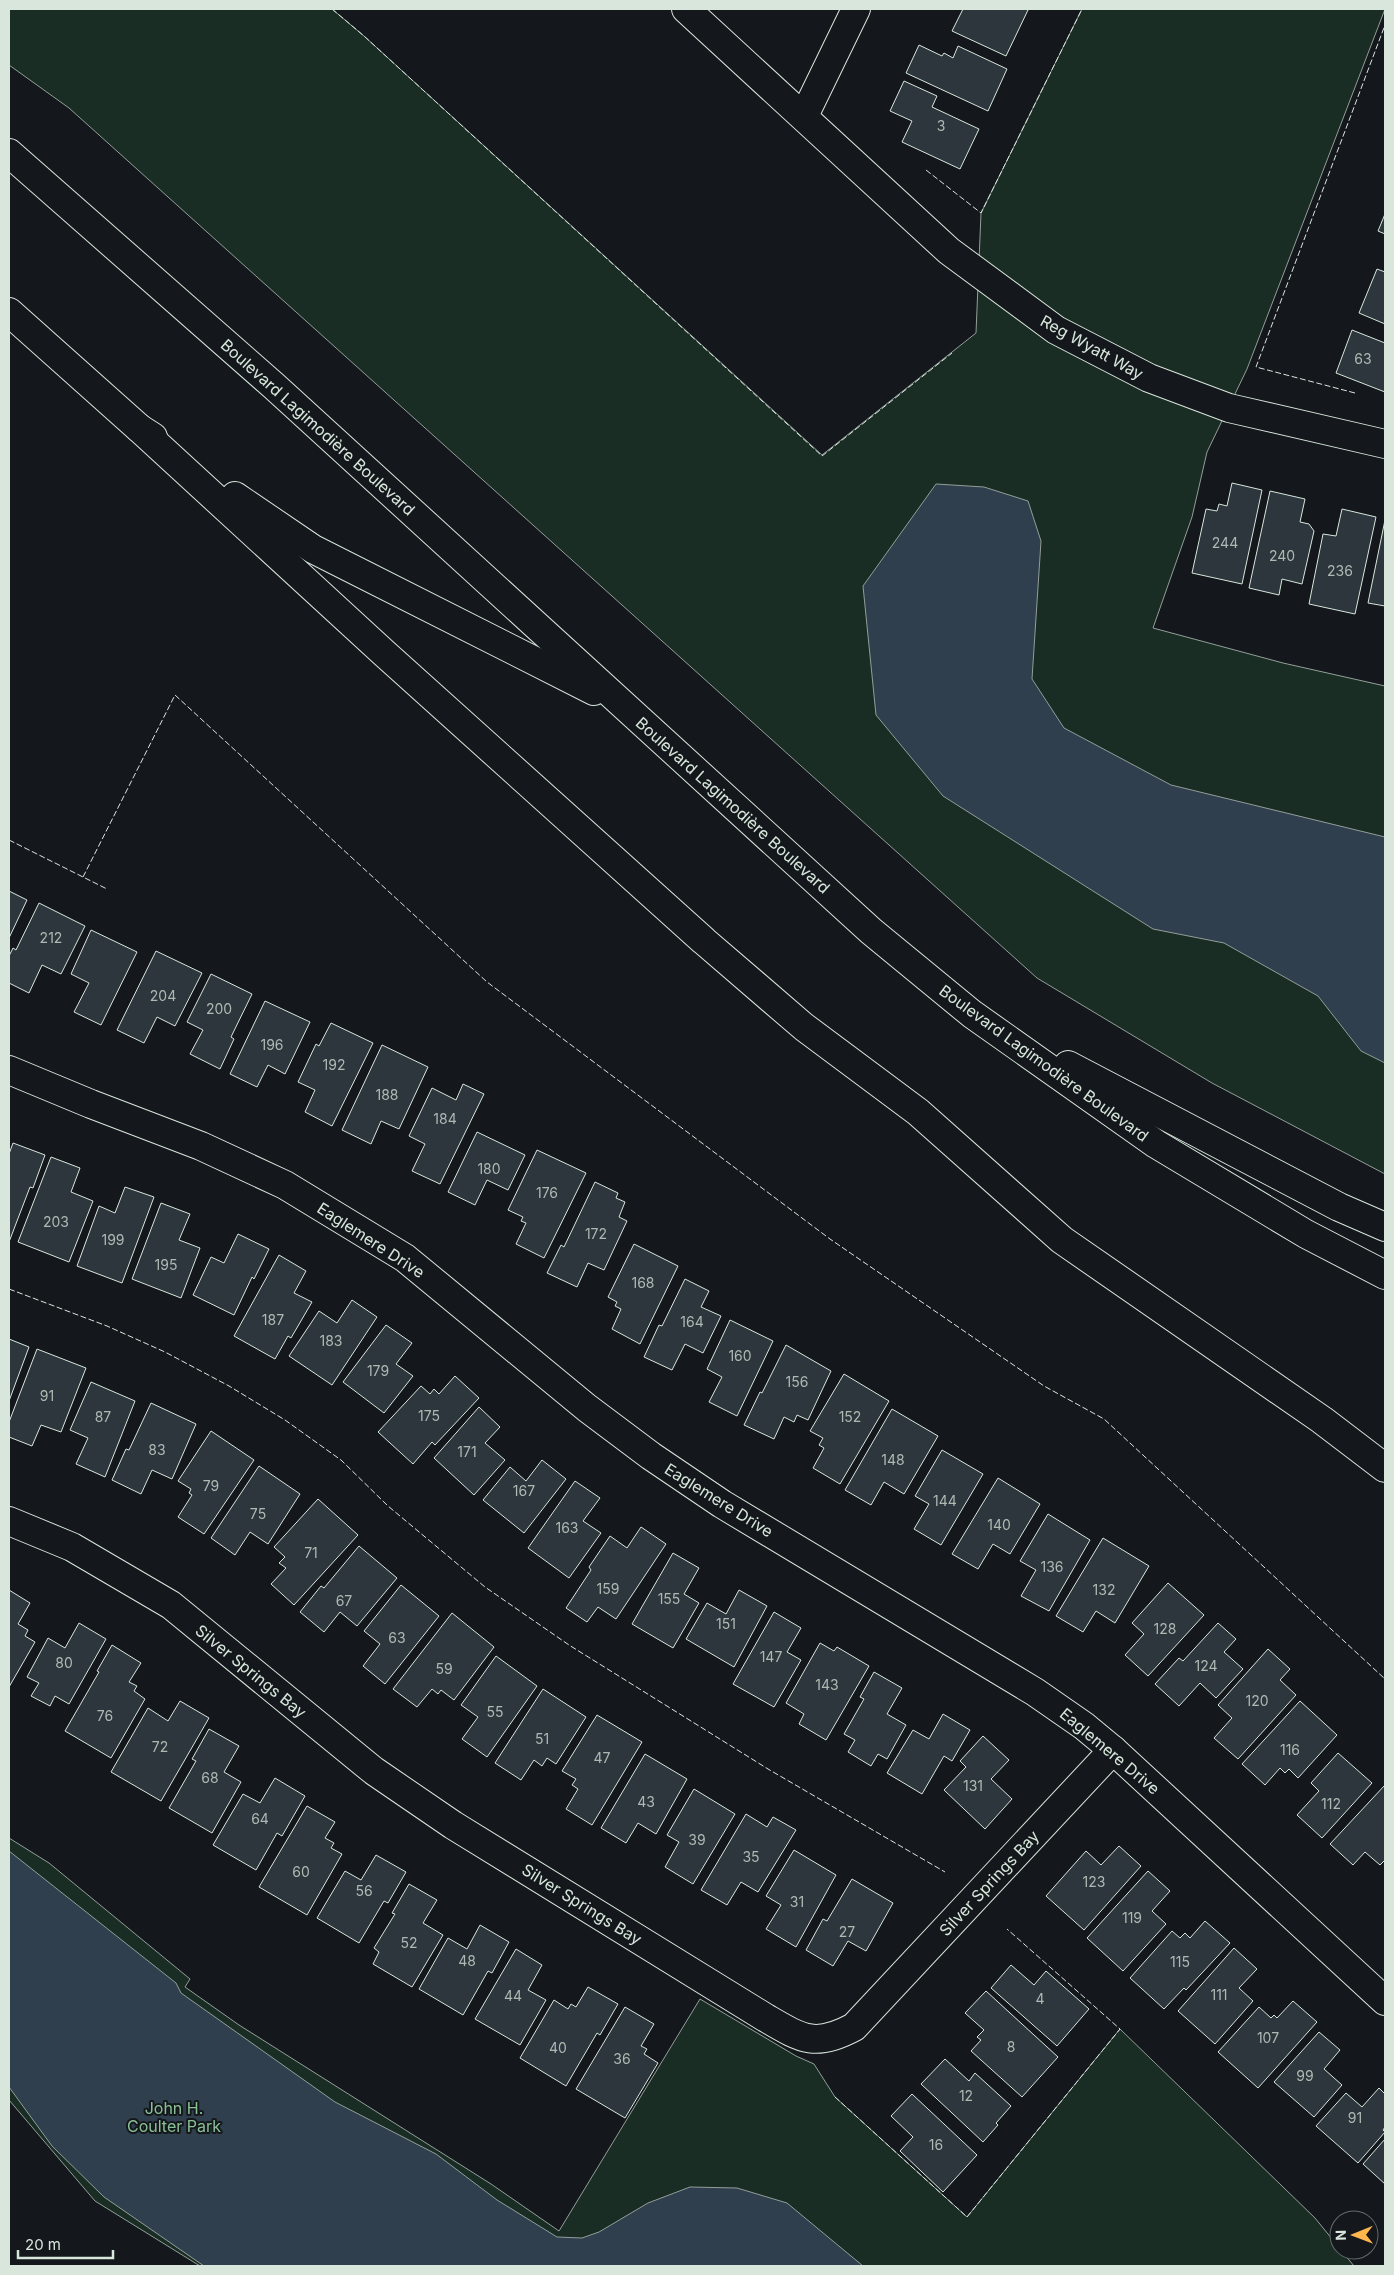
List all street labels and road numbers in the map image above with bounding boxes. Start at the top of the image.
street label: Reg Wyatt Way [1037,310,1147,384]
street label: Boulevard Lagimodière Boulevard [217,335,419,519]
street label: Boulevard Lagimodière Boulevard [632,713,834,897]
street label: Boulevard Lagimodière Boulevard [935,980,1153,1146]
street label: Eaglemere Drive [313,1198,429,1282]
street label: Eaglemere Drive [661,1459,777,1541]
street label: Silver Springs Bay [191,1620,311,1722]
street label: Eaglemere Drive [1056,1703,1164,1799]
street label: Silver Springs Bay [935,1826,1043,1940]
street label: Silver Springs Bay [518,1859,646,1949]

